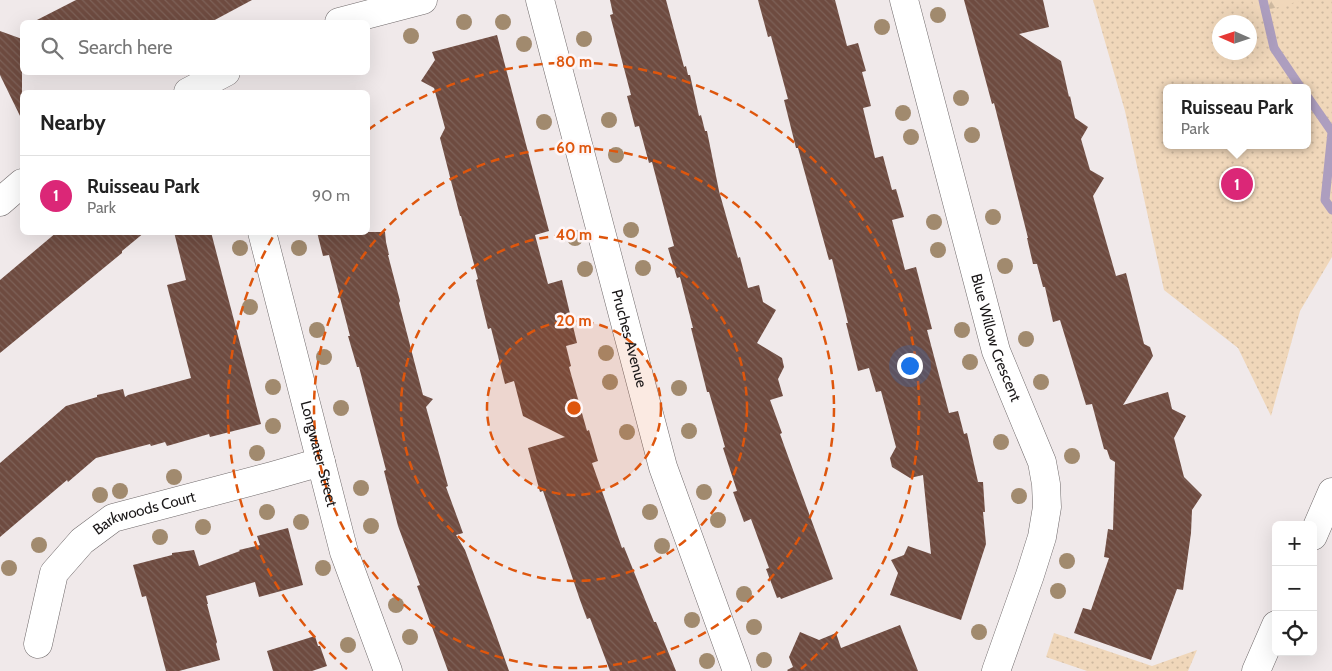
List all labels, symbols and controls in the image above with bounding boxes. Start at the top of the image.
north arrow [1212,15,1257,60]
search box [20,20,370,75]
icon: search [38,34,66,62]
text: Search here [78,36,172,59]
text: 80 m [556,53,592,71]
popup [1163,84,1311,149]
text: Ruisseau Park [1181,96,1293,119]
text: Nearby [40,110,106,135]
text: Park [1181,119,1209,138]
text: 60 m [556,139,592,157]
pin: 1 [1221,165,1253,203]
text: Ruisseau Park [87,175,200,198]
text: 1 [53,186,59,205]
text: 90 m [312,186,350,205]
text: Park [87,198,116,217]
text: 40 m [556,226,592,244]
street label: Blue Willow Crescent [967,272,1025,404]
street label: Pruches Avenue [608,287,651,390]
text: 20 m [557,312,591,330]
your location [897,353,923,379]
street label: Longwater Street [297,399,341,509]
centre of rings [565,399,583,417]
street label: Barkwoods Court [89,488,198,539]
map controls [1272,521,1317,656]
button: + [1272,521,1317,566]
button: − [1272,566,1317,611]
button: locate [1272,611,1317,656]

